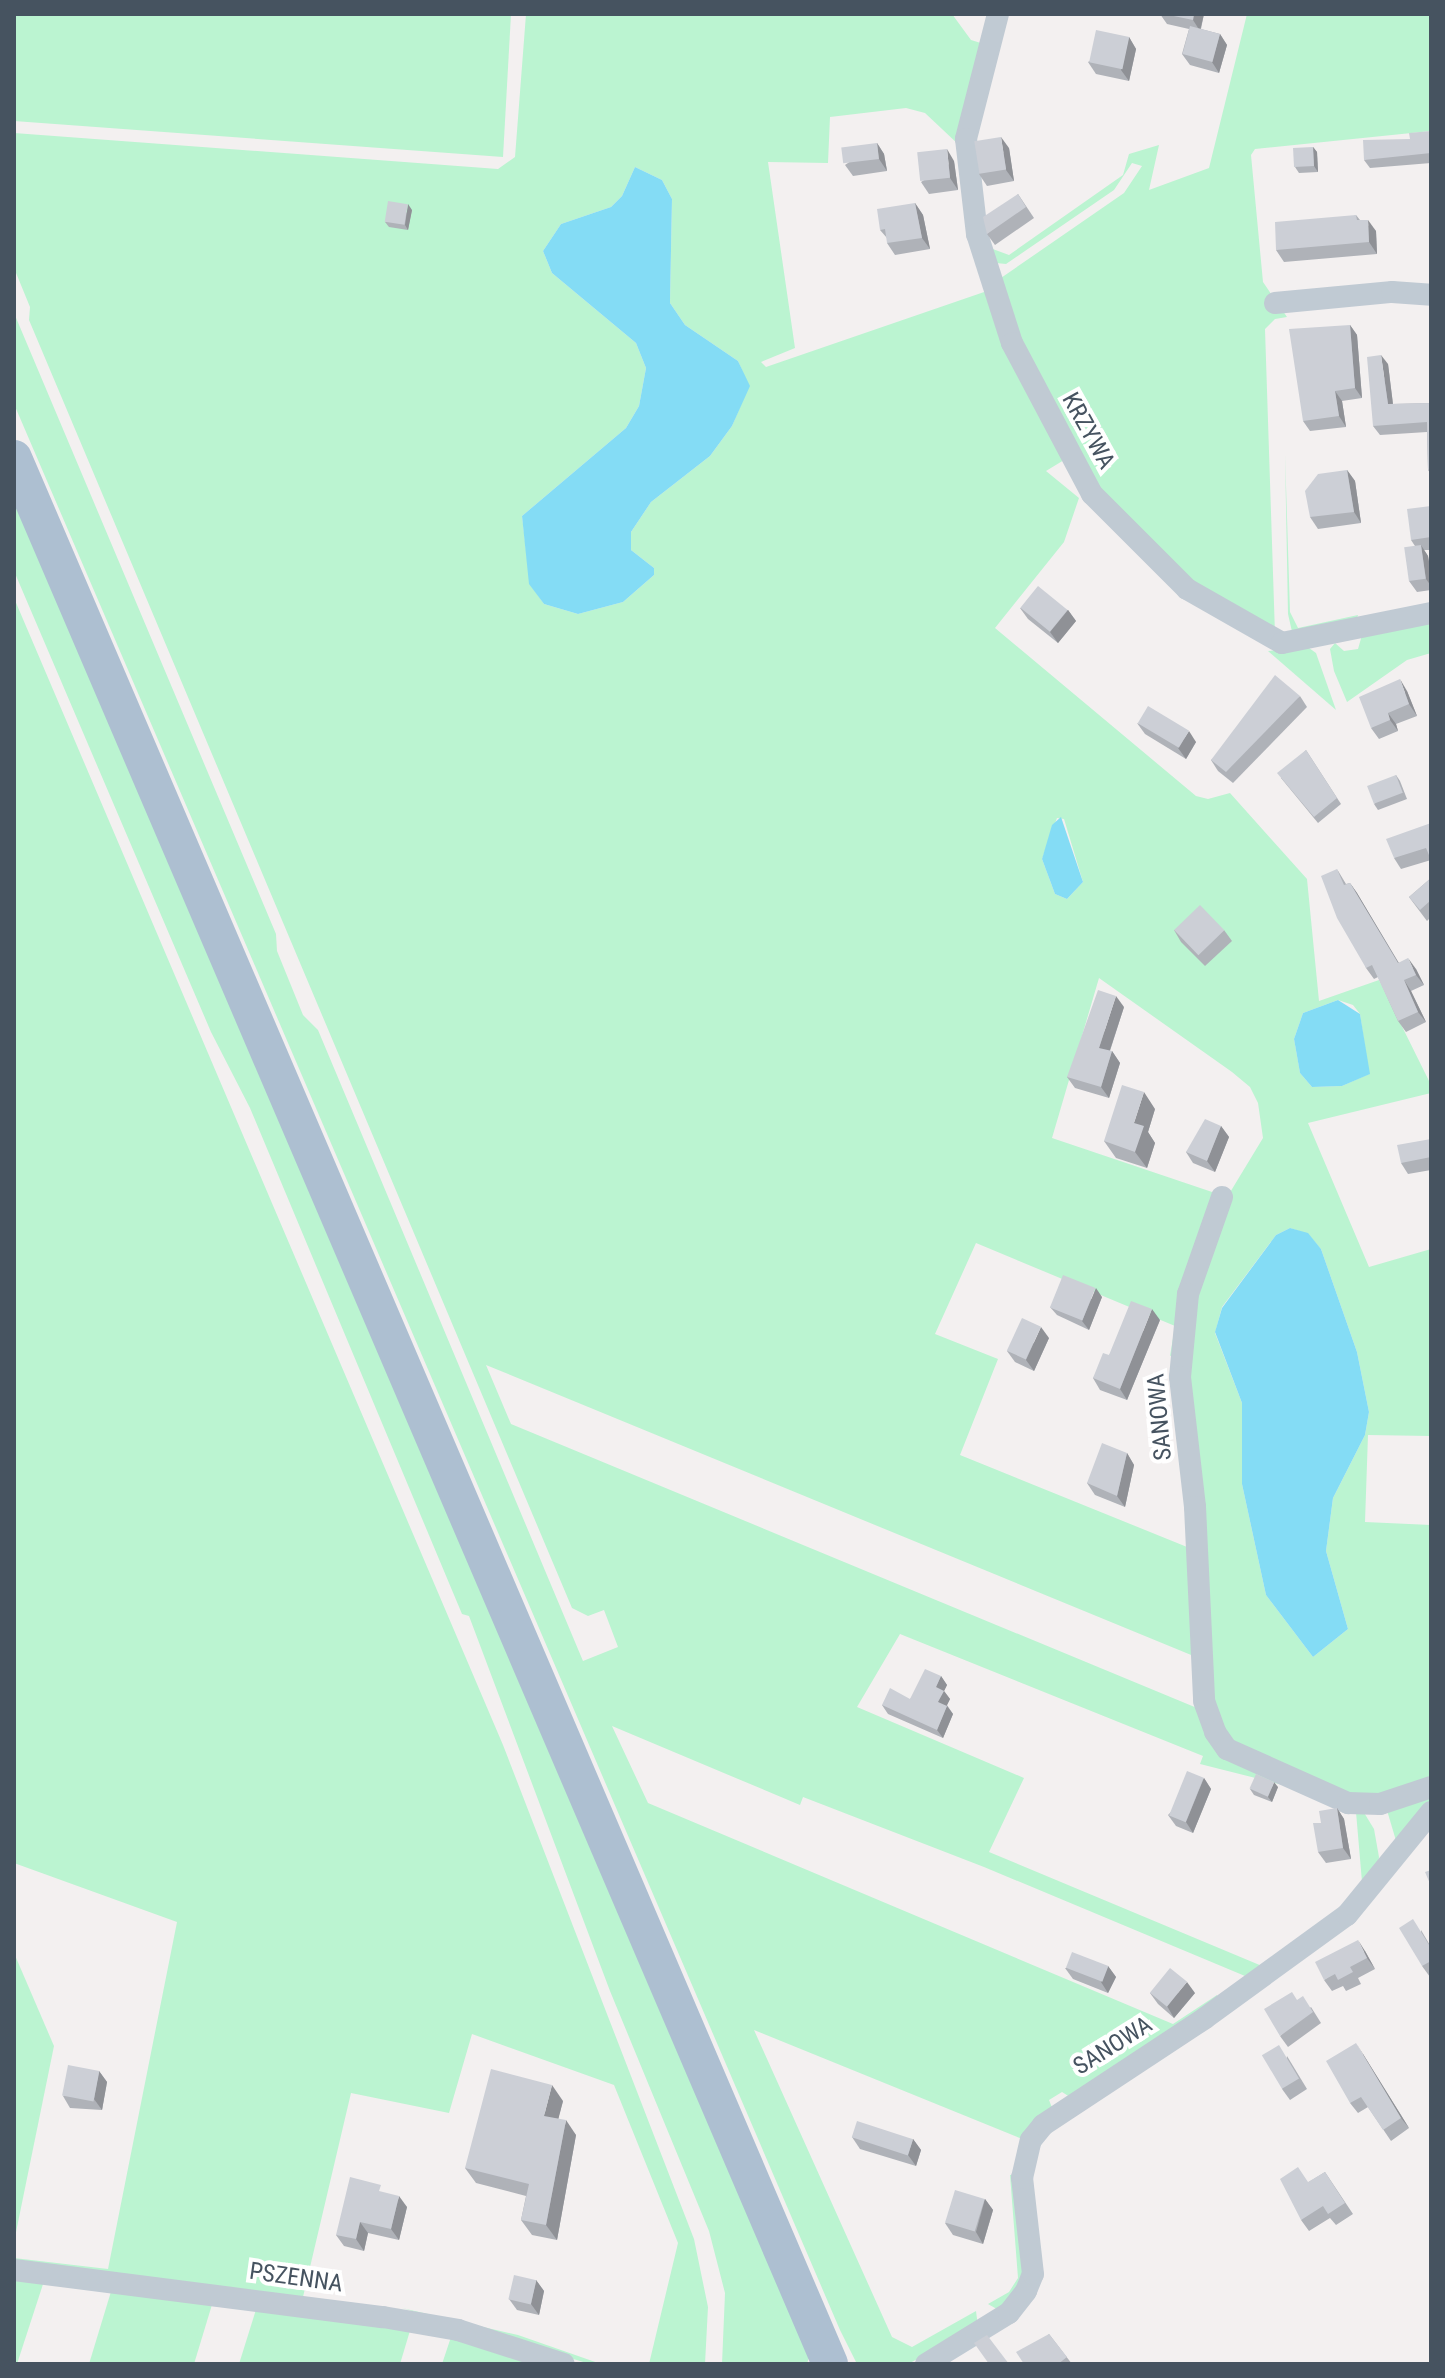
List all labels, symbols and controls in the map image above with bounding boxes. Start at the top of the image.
street label: KRZYWA [1055,388,1121,474]
street label: SANOWA [1142,1372,1178,1462]
street label: SANOWA [1068,2011,1158,2081]
street label: PSZENNA [247,2257,345,2299]

